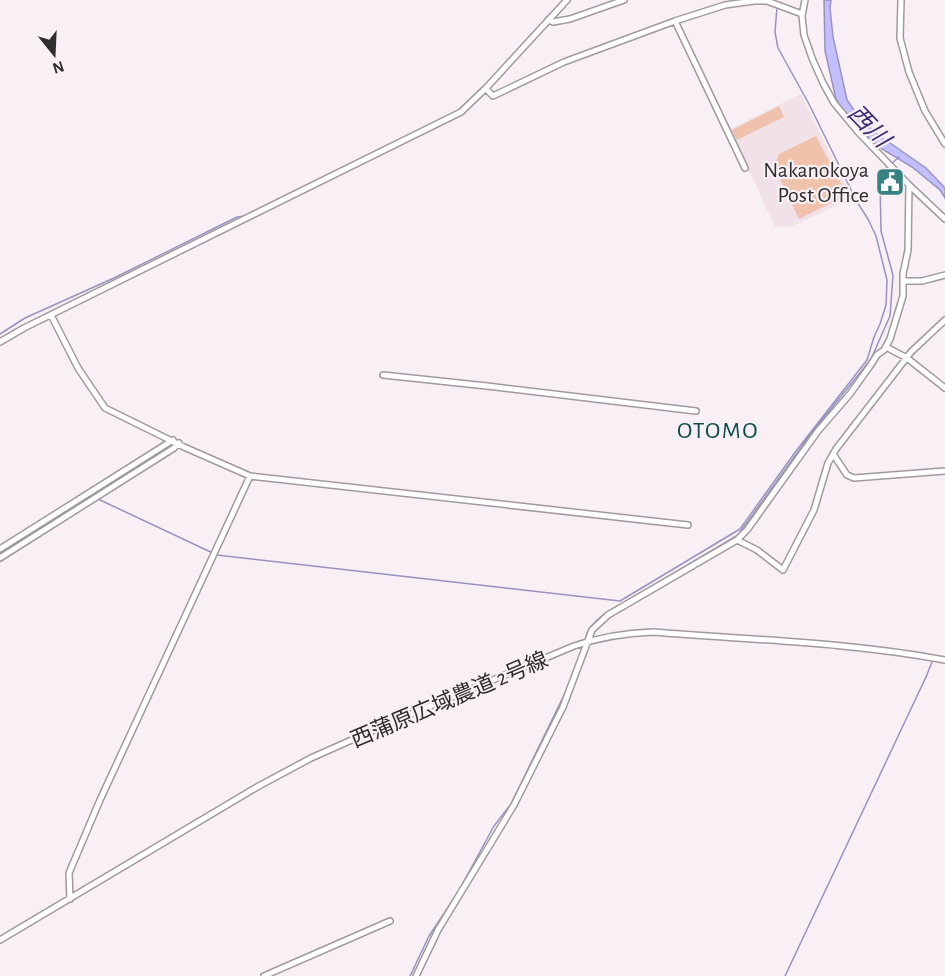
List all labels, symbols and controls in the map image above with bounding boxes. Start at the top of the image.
north arrow [24,24,84,84]
text: N [51,58,66,77]
water label: 西川 [843,101,896,154]
place label: Nakanokoya Post Office [763,159,869,206]
public building icon: Nakanokoya Post Office [874,166,906,198]
district label: OTOMO [677,419,759,443]
street label: 西蒲原広域農道 2号線 [347,648,551,751]

